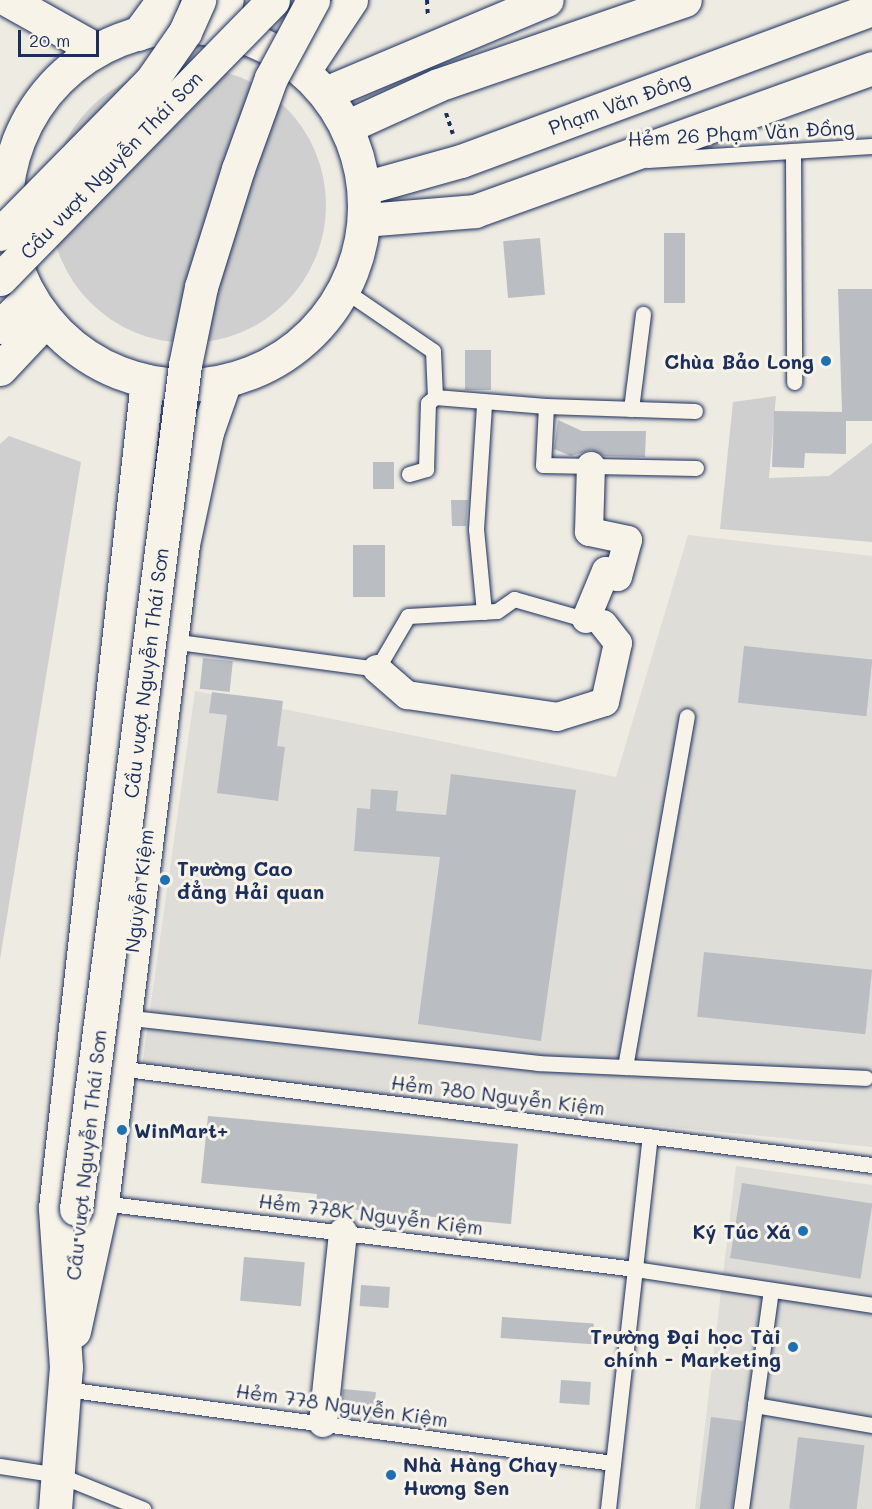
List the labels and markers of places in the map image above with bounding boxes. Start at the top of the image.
place label: Chùa Bảo Long [664,349,814,373]
marker: Chùa Bảo Long [819,354,833,368]
place label: Trường Cao đẳng Hải quan [177,856,324,903]
marker: Trường Cao đẳng Hải quan [158,873,172,887]
place label: WinMart+ [134,1118,228,1142]
marker: WinMart+ [115,1123,129,1137]
place label: Ký Túc Xá [692,1219,791,1243]
marker: Ký Túc Xá [796,1224,810,1238]
place label: Trường Đại học Tài chính - Marketing [590,1324,781,1371]
marker: Trường Đại học Tài chính - Marketing [786,1340,800,1354]
place label: Nhà Hàng Chay Hương Sen [403,1452,558,1499]
marker: Nhà Hàng Chay Hương Sen [384,1468,398,1482]

